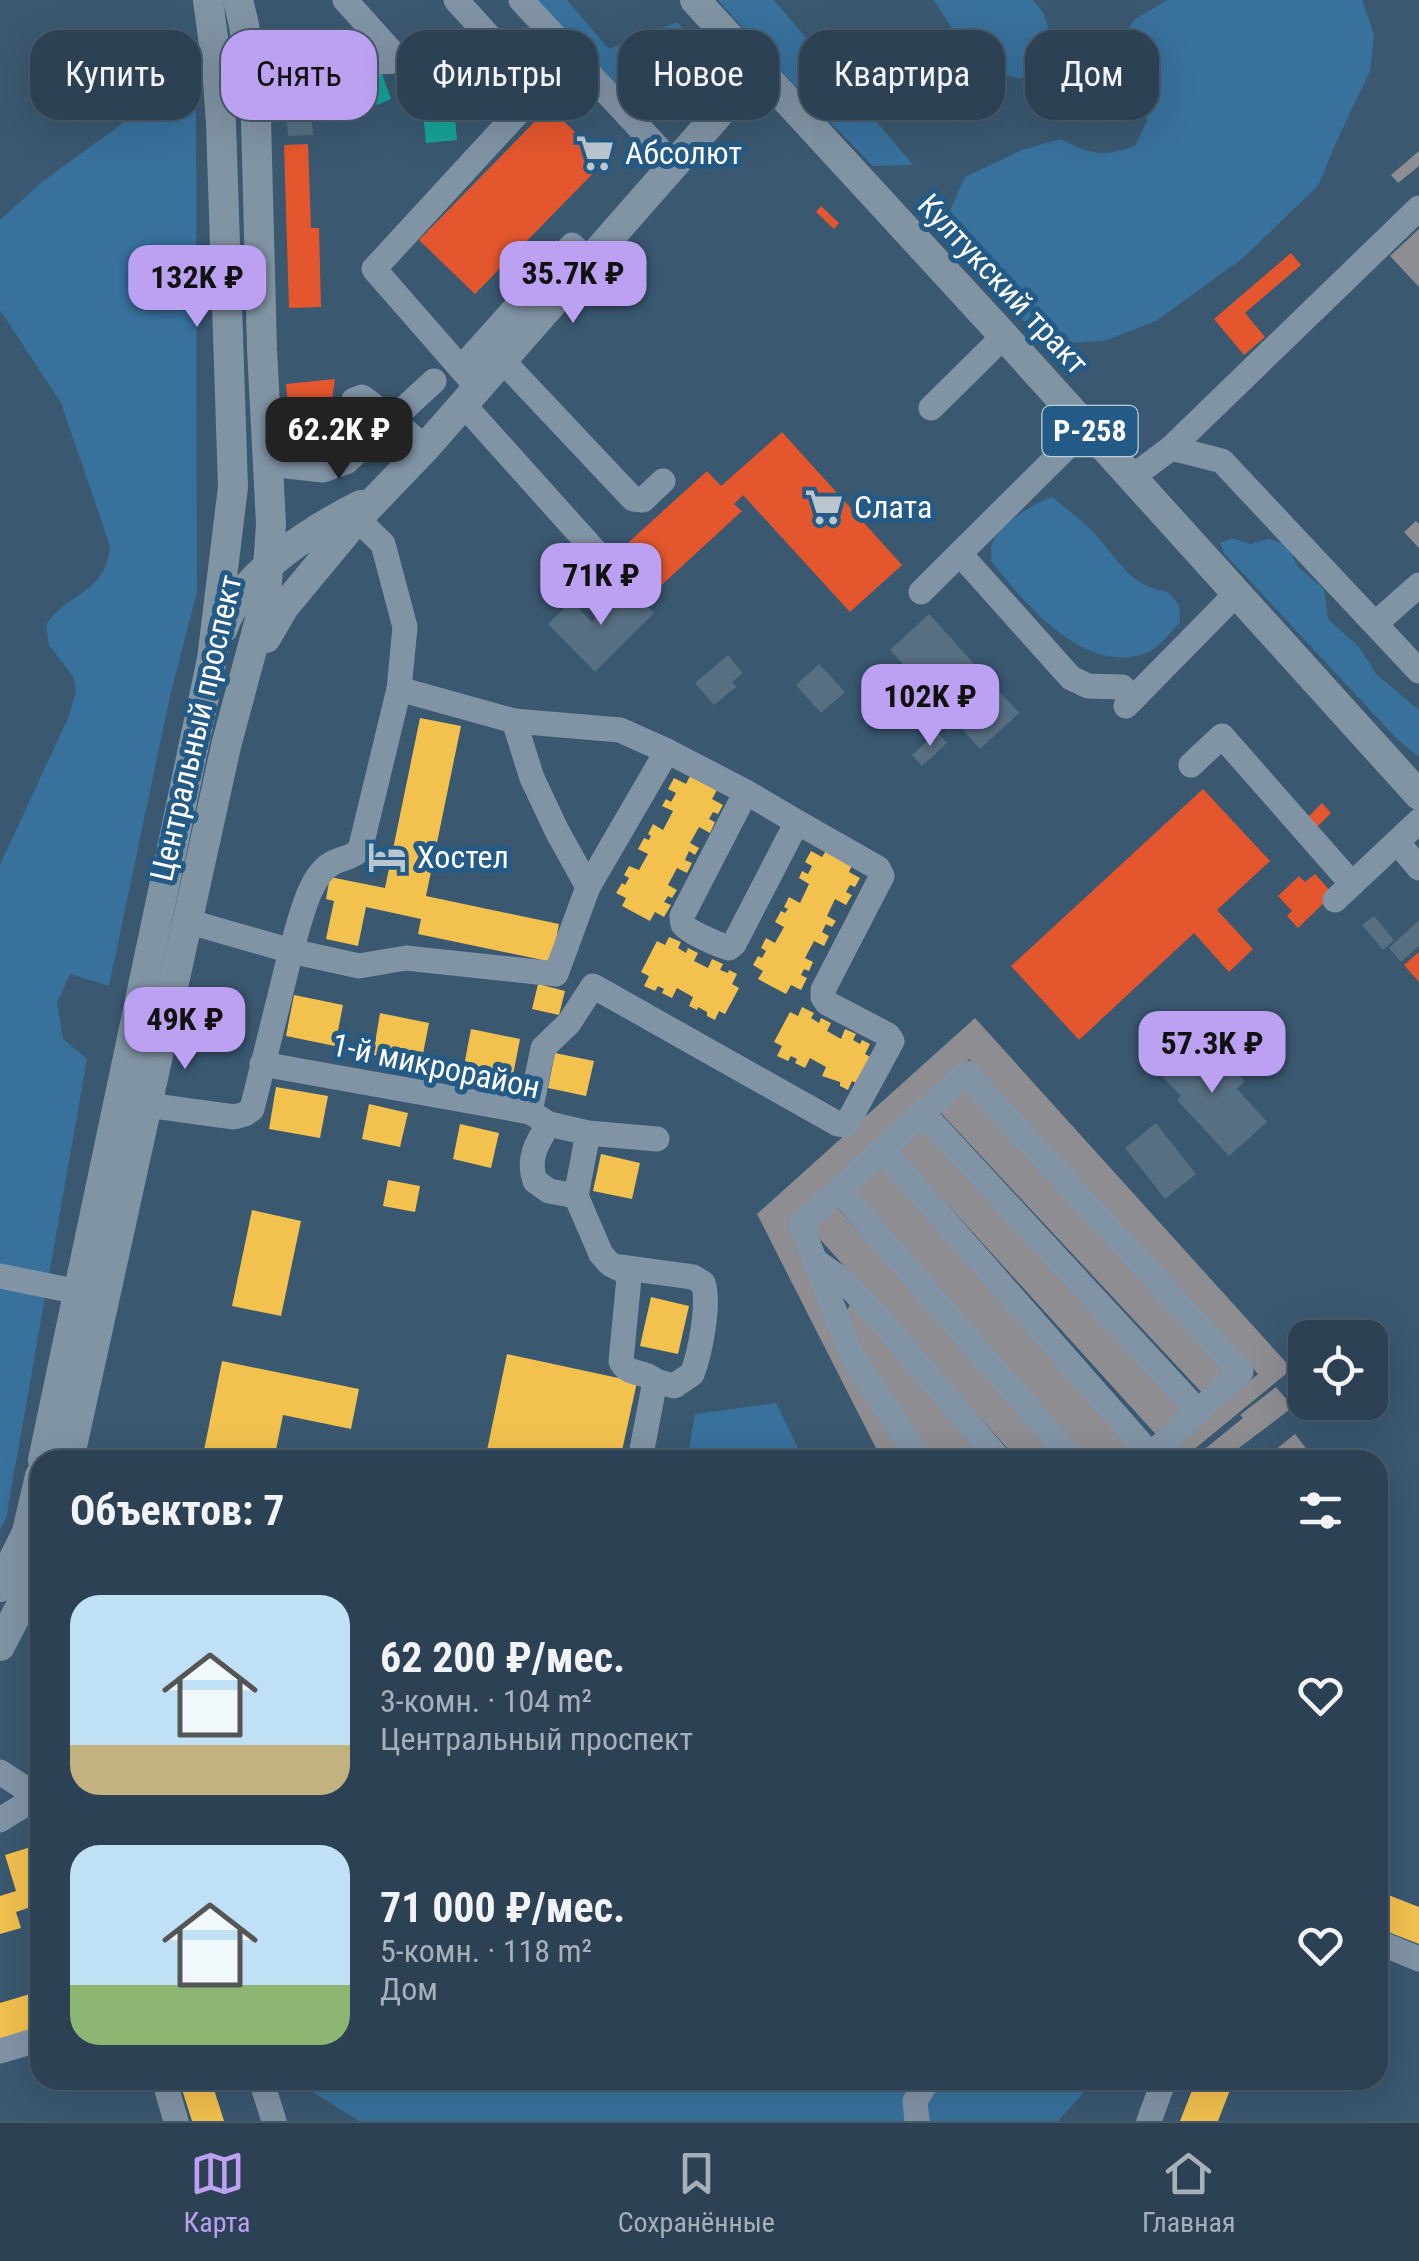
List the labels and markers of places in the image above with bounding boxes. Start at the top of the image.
supermarket icon: Абсолют [574,132,616,174]
place label: Абсолют [625,134,742,172]
pin: 35.7K ₽ [481,241,665,326]
pin: 132K ₽ [116,245,278,330]
pin: 62.2K ₽ [247,397,431,482]
supermarket icon: Слата [803,486,845,528]
place label: Слата [854,488,932,526]
pin: 71K ₽ [531,543,671,628]
pin: 102K ₽ [849,664,1011,749]
hotel icon: Хостел [366,836,408,878]
place label: Хостел [417,838,509,876]
pin: 49K ₽ [115,987,255,1072]
pin: 57.3K ₽ [1120,1011,1304,1096]

